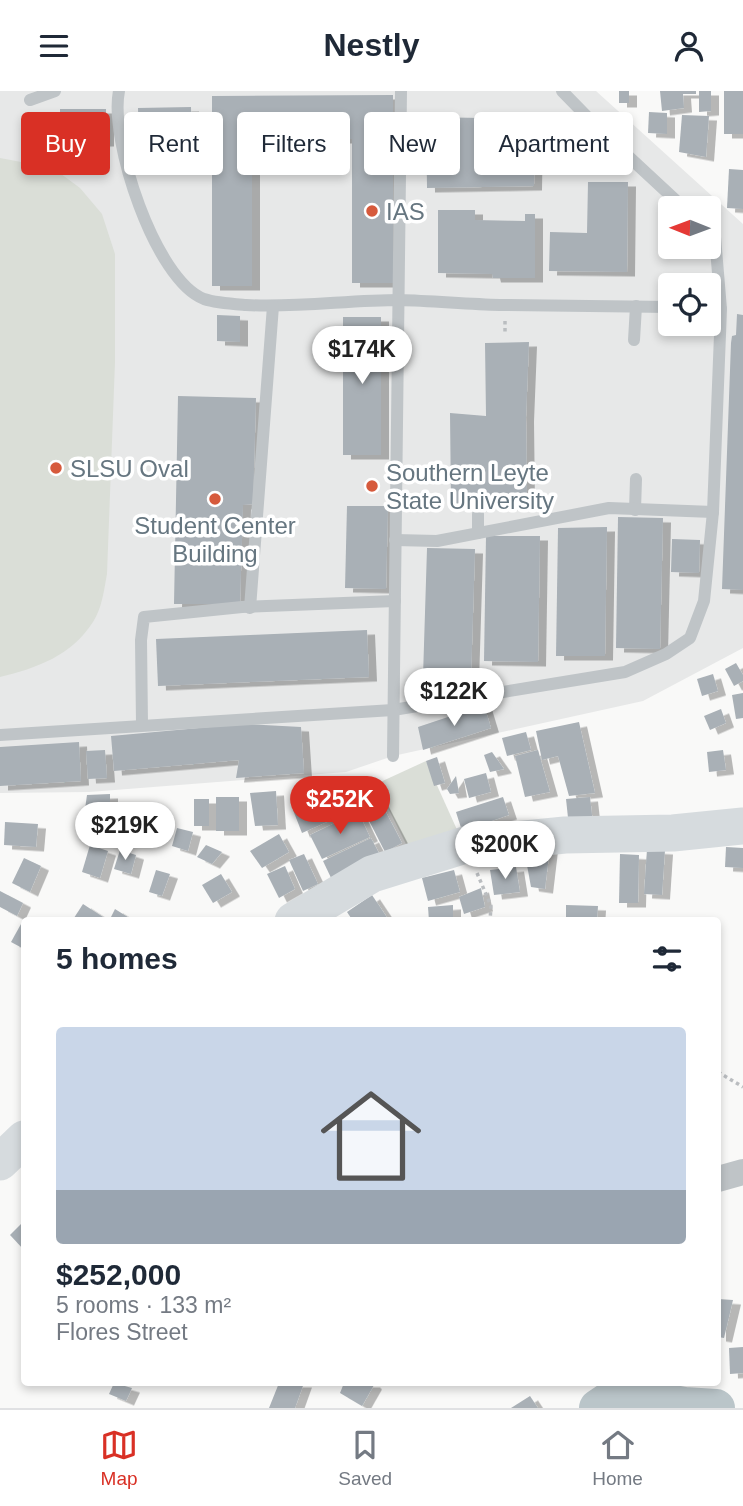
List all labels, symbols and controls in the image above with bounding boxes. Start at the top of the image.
icon: menu [35,27,73,65]
text: Nestly [323,27,420,63]
icon: person [670,27,708,65]
chip: Buy [21,112,110,175]
chip: Rent [124,112,223,175]
chip: Filters [237,112,350,175]
chip: New [364,112,460,175]
chip: Apartment [474,112,633,175]
north arrow [658,196,721,259]
map controls [658,196,721,336]
place label: IAS [386,198,425,225]
marker: IAS [364,203,380,219]
button: locate [658,273,721,336]
pin: $174K [313,327,411,386]
text: $174K [328,336,396,362]
place label: SLSU Oval [70,455,189,482]
place label: Southern Leyte State University [386,459,554,514]
marker: SLSU Oval [48,460,64,476]
marker: Southern Leyte State University [364,478,380,494]
marker: Student Center Building [207,491,223,507]
place label: Student Center Building [134,512,296,567]
pin: $122K [405,669,503,728]
text: $122K [420,678,488,704]
pin: $252K [291,777,389,836]
text: $252K [306,786,374,812]
pin: $219K [76,803,174,862]
text: $219K [91,812,159,838]
pin: $200K [456,821,554,881]
text: $200K [471,831,539,857]
icon: filters [648,940,686,978]
text: 5 homes [56,942,178,975]
icon: home [308,1073,434,1199]
text: $252,000 [56,1258,181,1291]
text: 5 rooms · 133 m² [56,1292,231,1318]
text: Flores Street [56,1319,188,1345]
tab: Map [100,1426,138,1490]
tab: Saved [338,1426,392,1490]
tab: Home [592,1426,643,1490]

